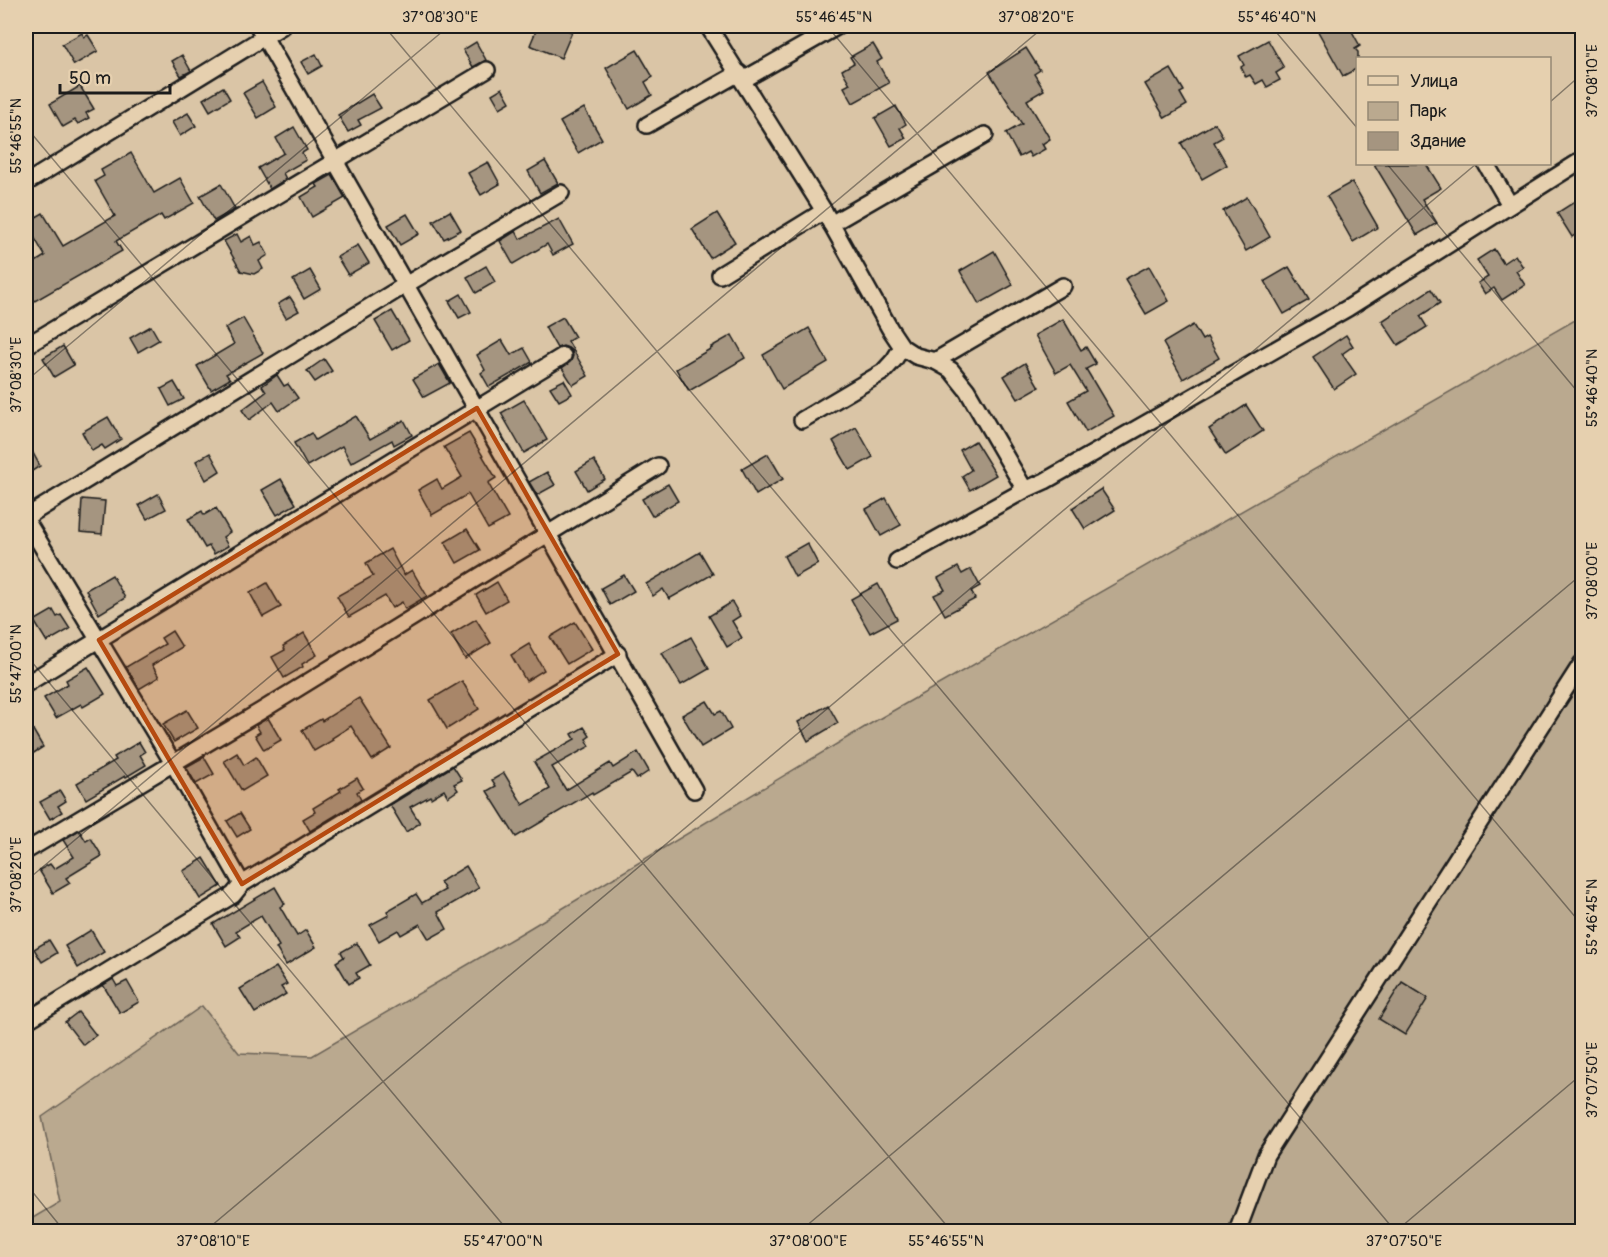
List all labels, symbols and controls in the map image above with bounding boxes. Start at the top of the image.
text: 37°08'30"E [402,8,478,27]
text: 55°46'45"N [796,8,872,27]
text: 37°08'20"E [998,8,1074,27]
text: 55°46'40"N [1238,8,1316,27]
text: 37°08'10"E [1583,44,1602,118]
scale bar [60,57,170,95]
legend [1356,57,1551,165]
text: 50 m [69,67,111,90]
text: Улица [1410,70,1458,93]
text: 55°46'55"N [7,98,26,174]
text: Парк [1410,100,1447,123]
text: Здание [1410,130,1466,153]
text: 37°08'30"E [7,337,26,413]
text: 55°46'40"N [1583,349,1602,427]
text: 37°08'00"E [1583,542,1602,620]
text: 55°47'00"N [7,624,26,704]
text: 37°08'20"E [7,837,26,913]
text: 55°46'45"N [1583,879,1602,955]
text: 37°07'50"E [1583,1042,1602,1118]
text: 37°08'10"E [176,1232,250,1251]
text: 55°47'00"N [463,1232,543,1251]
text: 37°08'00"E [769,1232,847,1251]
text: 55°46'55"N [908,1232,984,1251]
text: 37°07'50"E [1366,1232,1442,1251]

